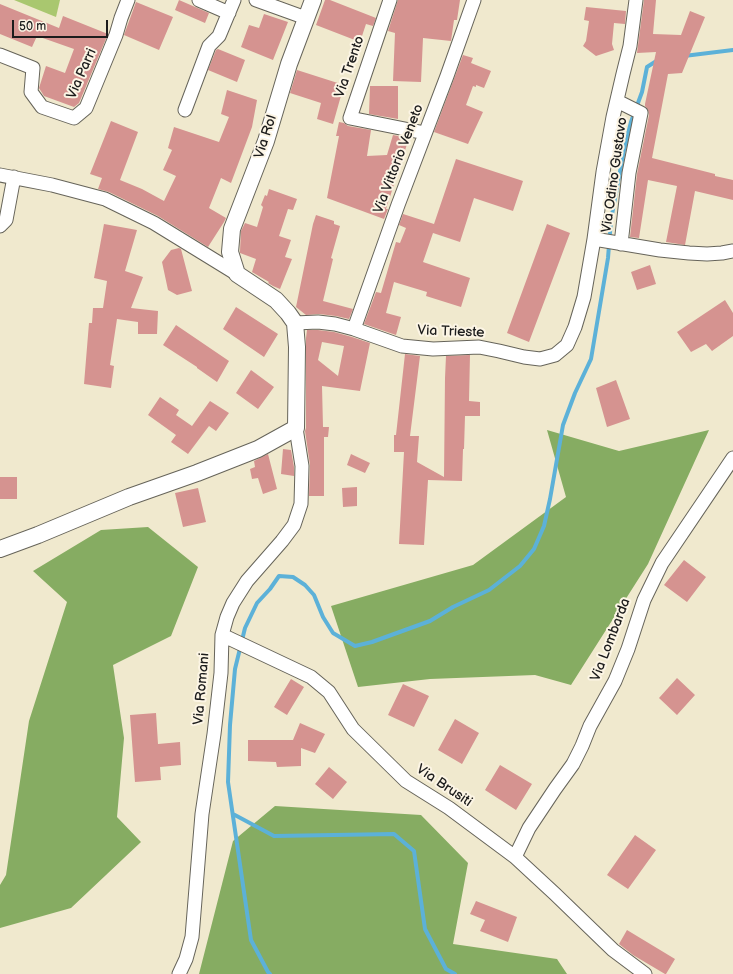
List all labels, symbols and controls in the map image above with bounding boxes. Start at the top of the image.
scale bar [14,12,110,38]
text: 50 m [19,19,46,34]
street label: Via Trento [332,34,368,100]
street label: Via Parri [64,46,100,102]
street label: Via Vittorio Veneto [370,102,428,216]
street label: Via Rol [251,113,281,161]
street label: Via Odino Gustavo [599,116,631,234]
street label: Via Trieste [417,322,485,342]
street label: Via Lombarda [587,596,635,684]
street label: Via Romani [190,652,214,726]
street label: Via Brusiti [413,761,475,811]

